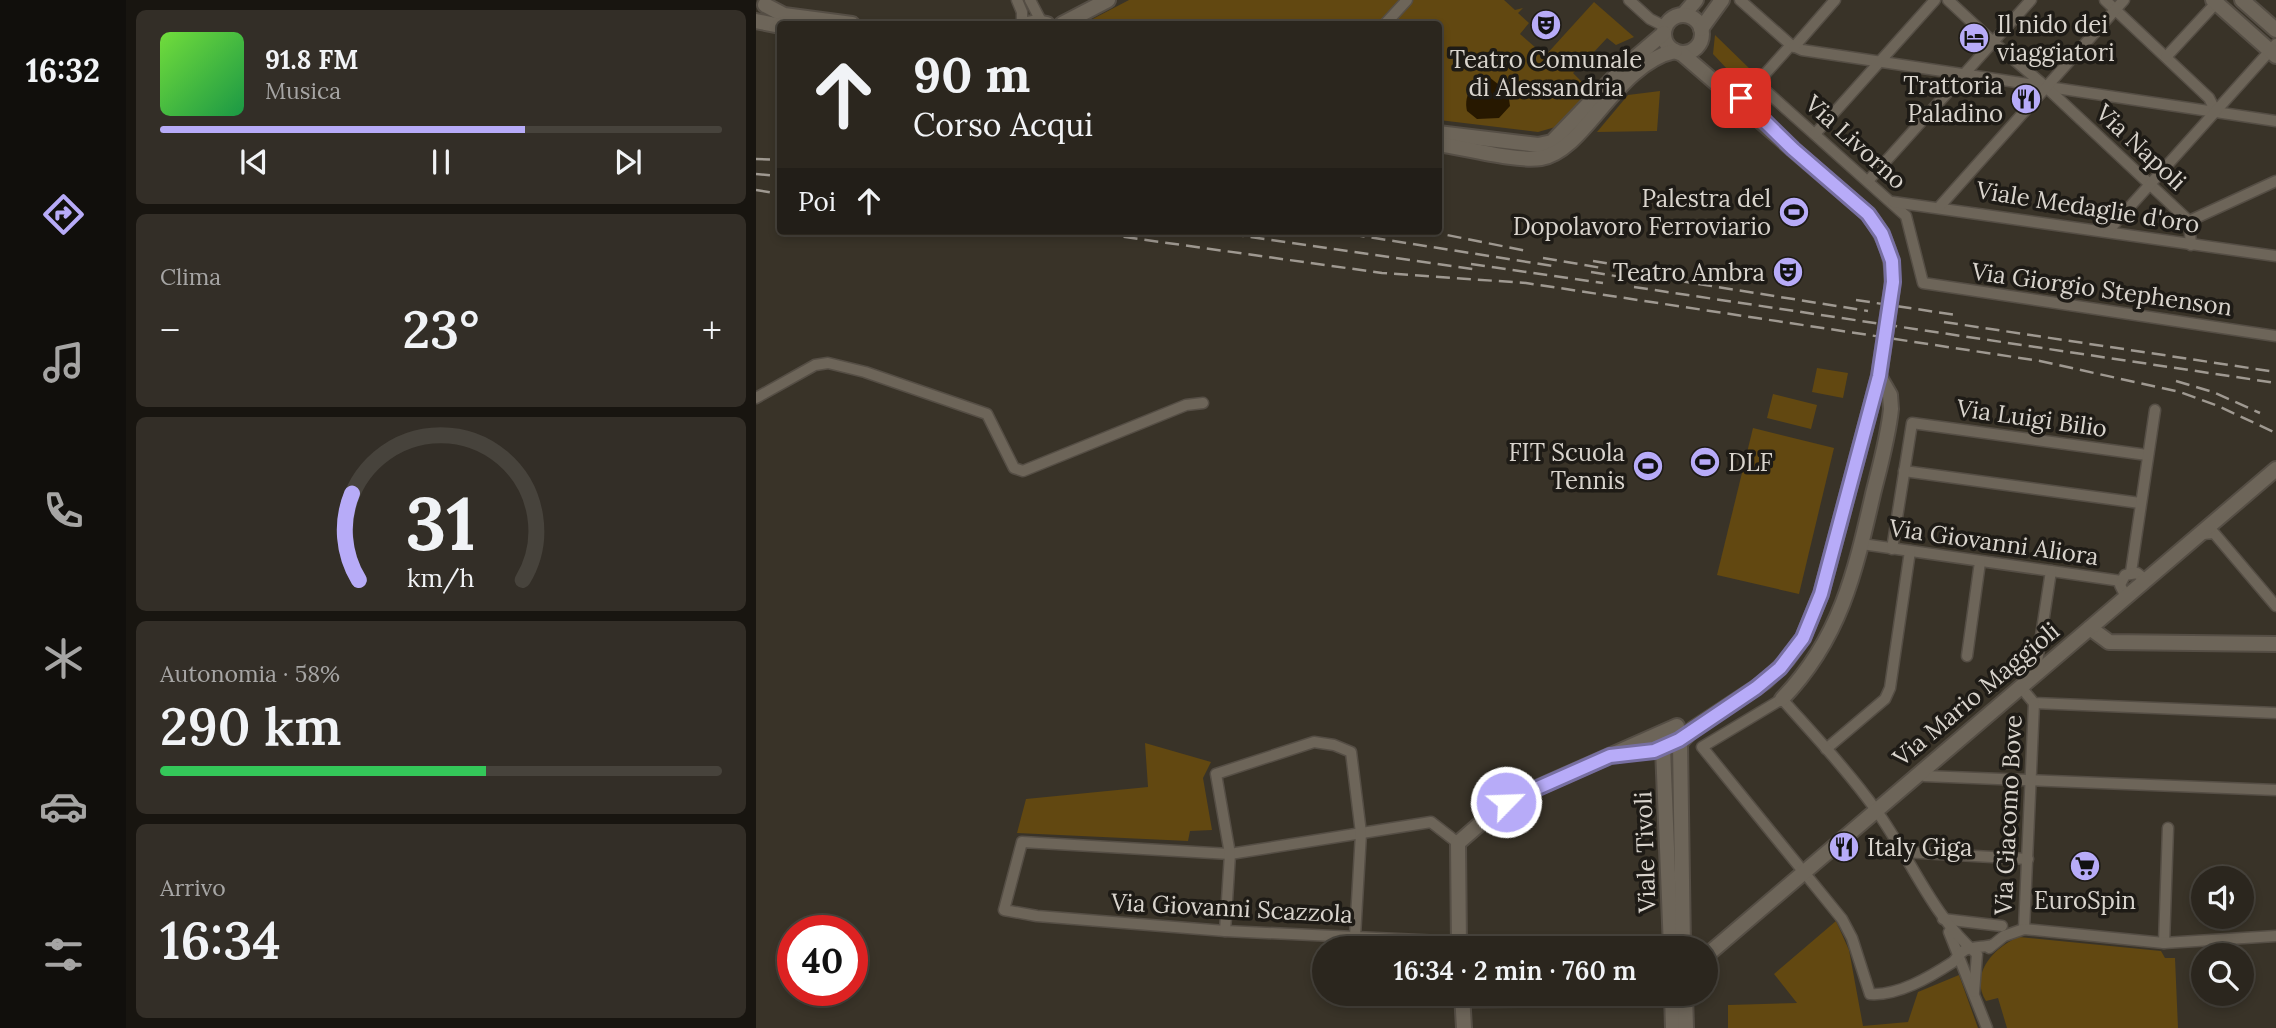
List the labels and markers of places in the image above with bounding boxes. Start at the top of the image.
theatre icon: Teatro Comunale di Alessandria [1529,8,1563,42]
place label: Il nido dei viaggiatori [1997,9,2115,68]
hotel icon: Il nido dei viaggiatori [1957,21,1991,55]
place label: Teatro Comunale di Alessandria [1450,44,1642,103]
pin [1711,68,1771,128]
place label: Trattoria Paladino [1903,70,2003,129]
restaurant icon: Trattoria Paladino [2009,82,2043,116]
place label: Palestra del Dopolavoro Ferroviario [1513,183,1771,242]
sports icon: Palestra del Dopolavoro Ferroviario [1777,195,1811,229]
theatre icon: Teatro Ambra [1771,255,1805,289]
place label: Teatro Ambra [1613,257,1765,288]
place label: FIT Scuola Tennis [1508,437,1625,496]
sports icon: DLF [1688,445,1722,479]
place label: DLF [1728,447,1773,478]
sports icon: FIT Scuola Tennis [1631,449,1665,483]
restaurant icon: Italy Giga [1827,830,1861,864]
place label: Italy Giga [1867,832,1972,863]
supermarket icon: EuroSpin [2068,849,2102,883]
place label: EuroSpin [2034,885,2136,916]

